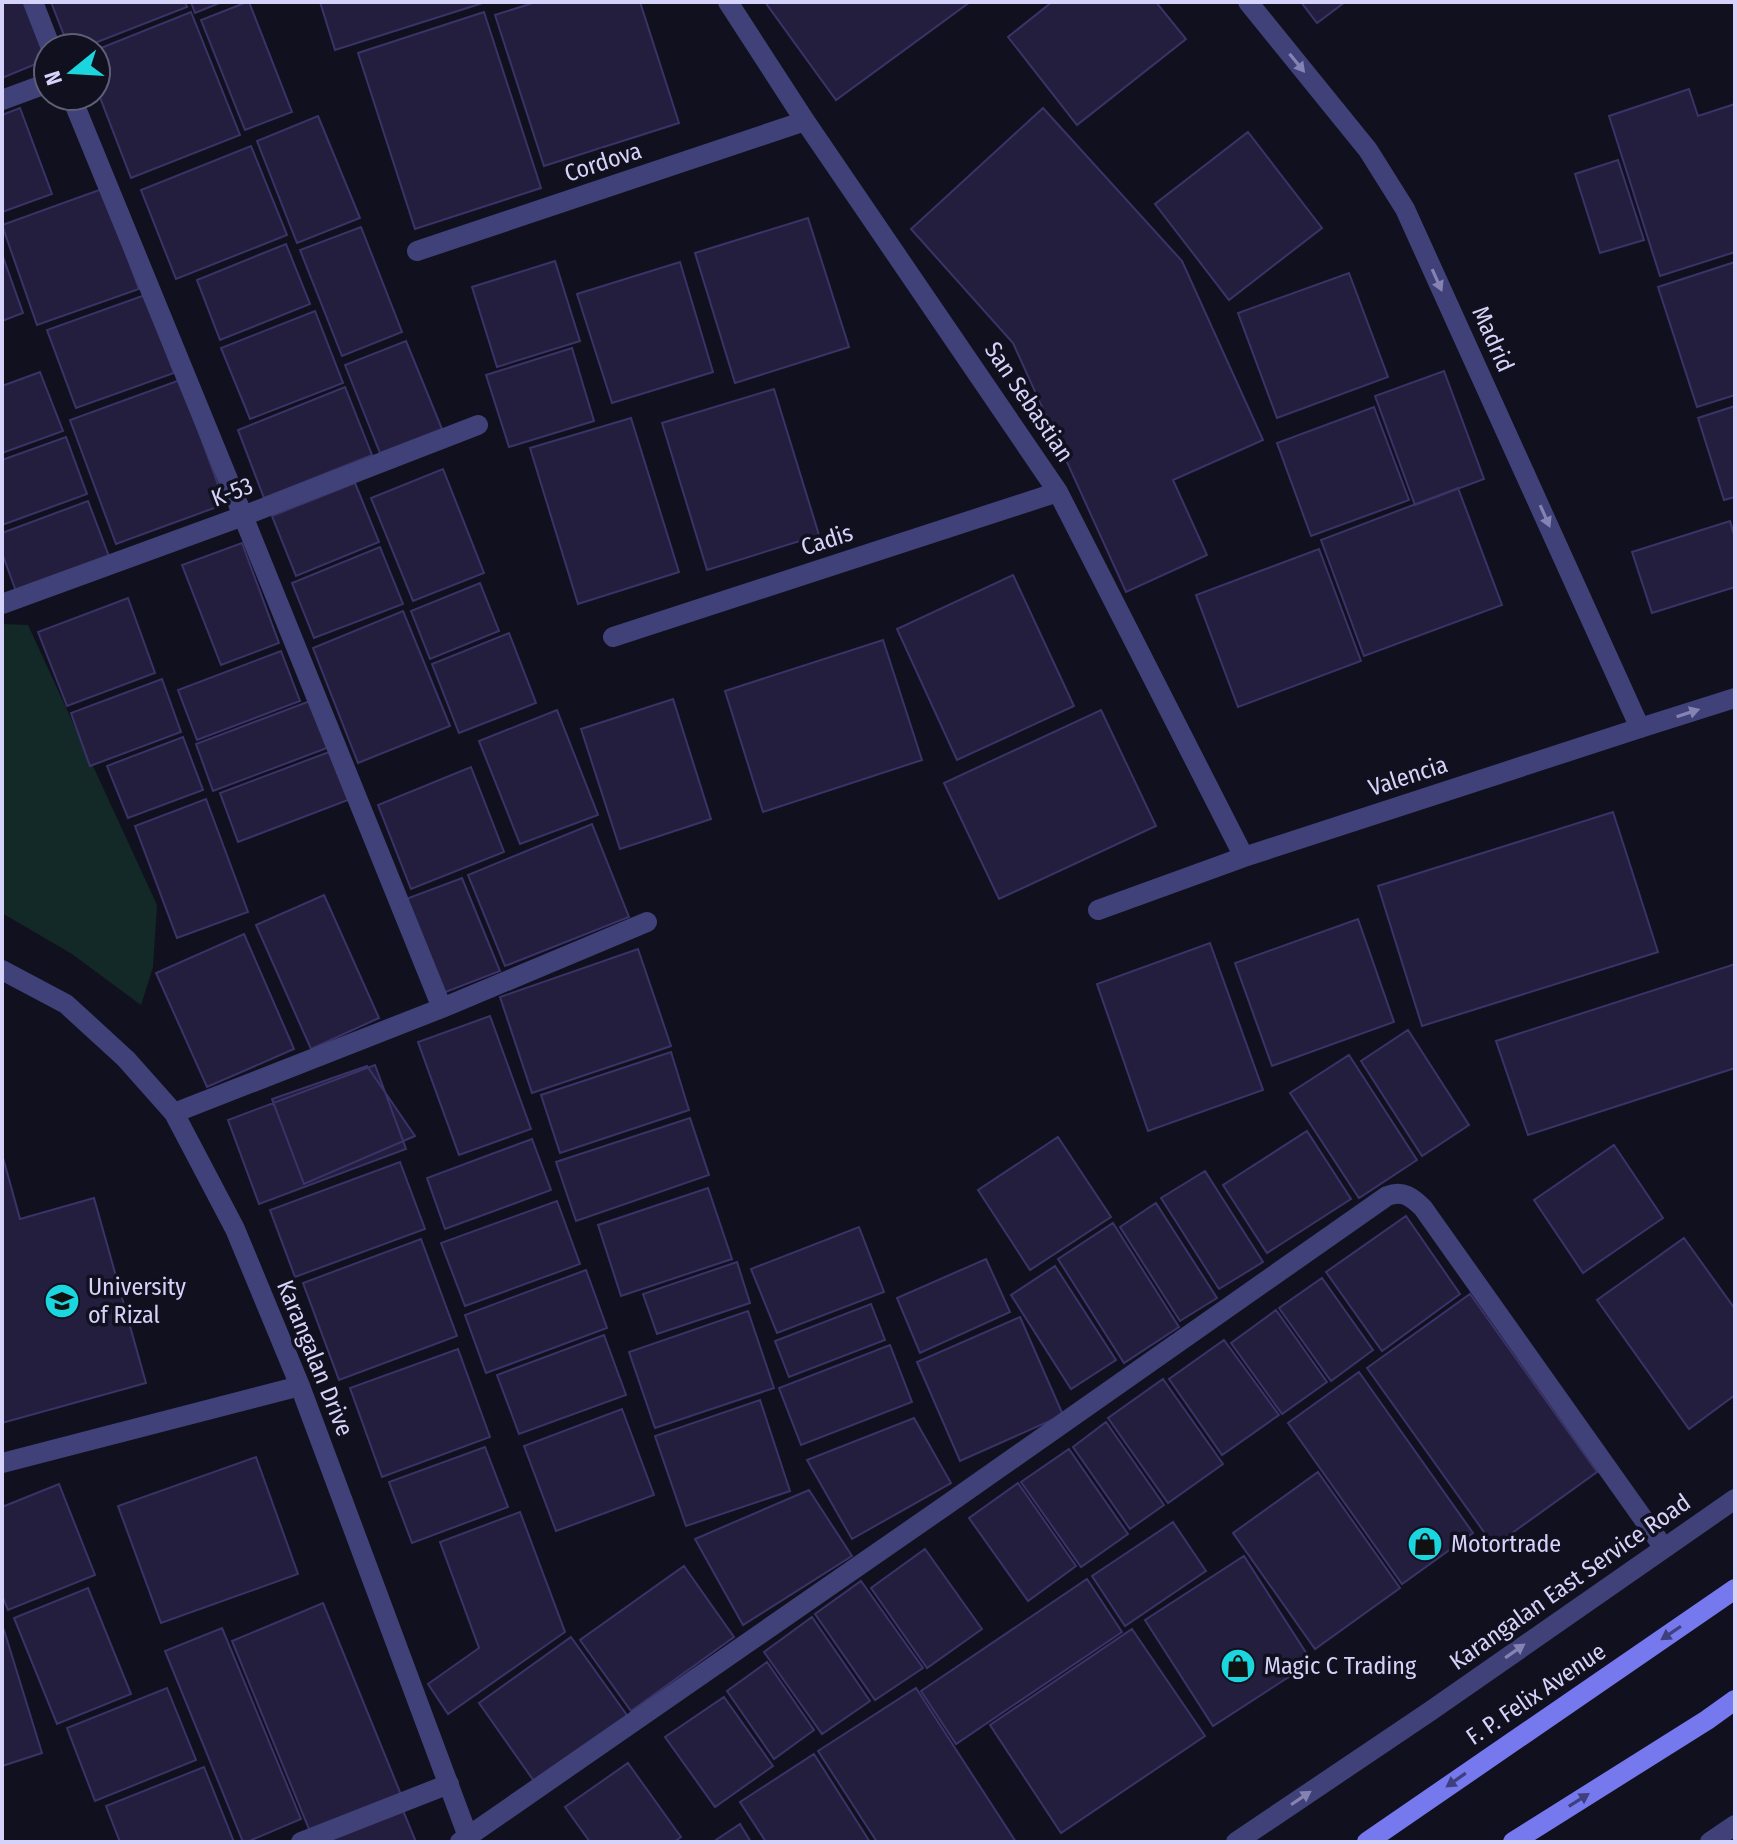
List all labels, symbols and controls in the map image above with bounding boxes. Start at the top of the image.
north arrow [32,32,112,112]
one-way arrow [1288,53,1305,73]
text: N [39,68,68,88]
street label: Cordova [561,136,645,188]
one-way arrow [1430,268,1444,291]
street label: Madrid [1466,302,1520,376]
street label: San Sebastian [979,337,1079,467]
street label: K-53 [207,471,257,513]
one-way arrow [1538,505,1551,528]
street label: Cadis [798,519,856,561]
one-way arrow [1676,706,1700,718]
street label: Valencia [1365,750,1451,802]
place label: University of Rizal [88,1273,186,1329]
street label: Karangalan Drive [271,1276,359,1440]
school or university icon: University of Rizal [43,1282,81,1320]
street label: Karangalan East Service Road [1444,1488,1696,1676]
shop icon: Motortrade [1406,1525,1444,1563]
place label: Motortrade [1451,1530,1561,1558]
one-way arrow [1660,1625,1681,1640]
street label: F. P. Felix Avenue [1461,1637,1611,1751]
one-way arrow [1505,1644,1526,1659]
shop icon: Magic C Trading [1219,1647,1257,1685]
place label: Magic C Trading [1264,1652,1417,1680]
one-way arrow [1446,1772,1467,1787]
one-way arrow [1290,1791,1312,1806]
one-way arrow [1568,1794,1590,1808]

